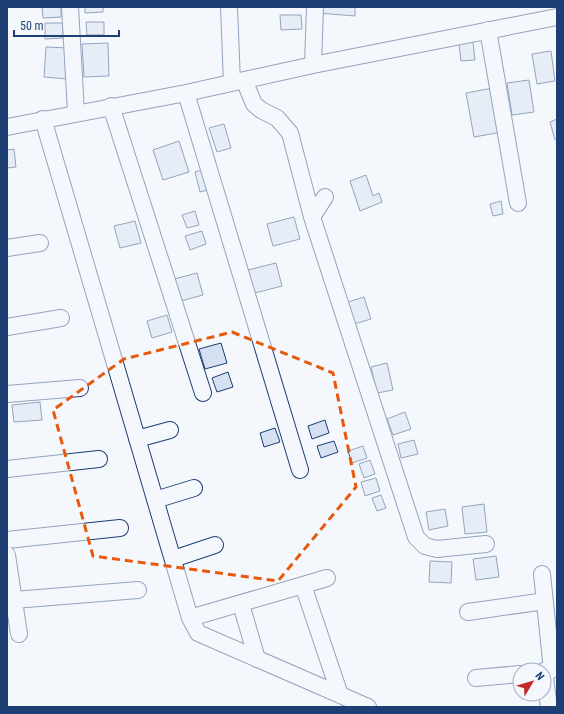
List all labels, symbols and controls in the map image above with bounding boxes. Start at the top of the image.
scale bar [14,12,119,38]
text: 50 m [20,19,44,33]
north arrow [512,662,552,702]
text: N [532,669,547,683]

